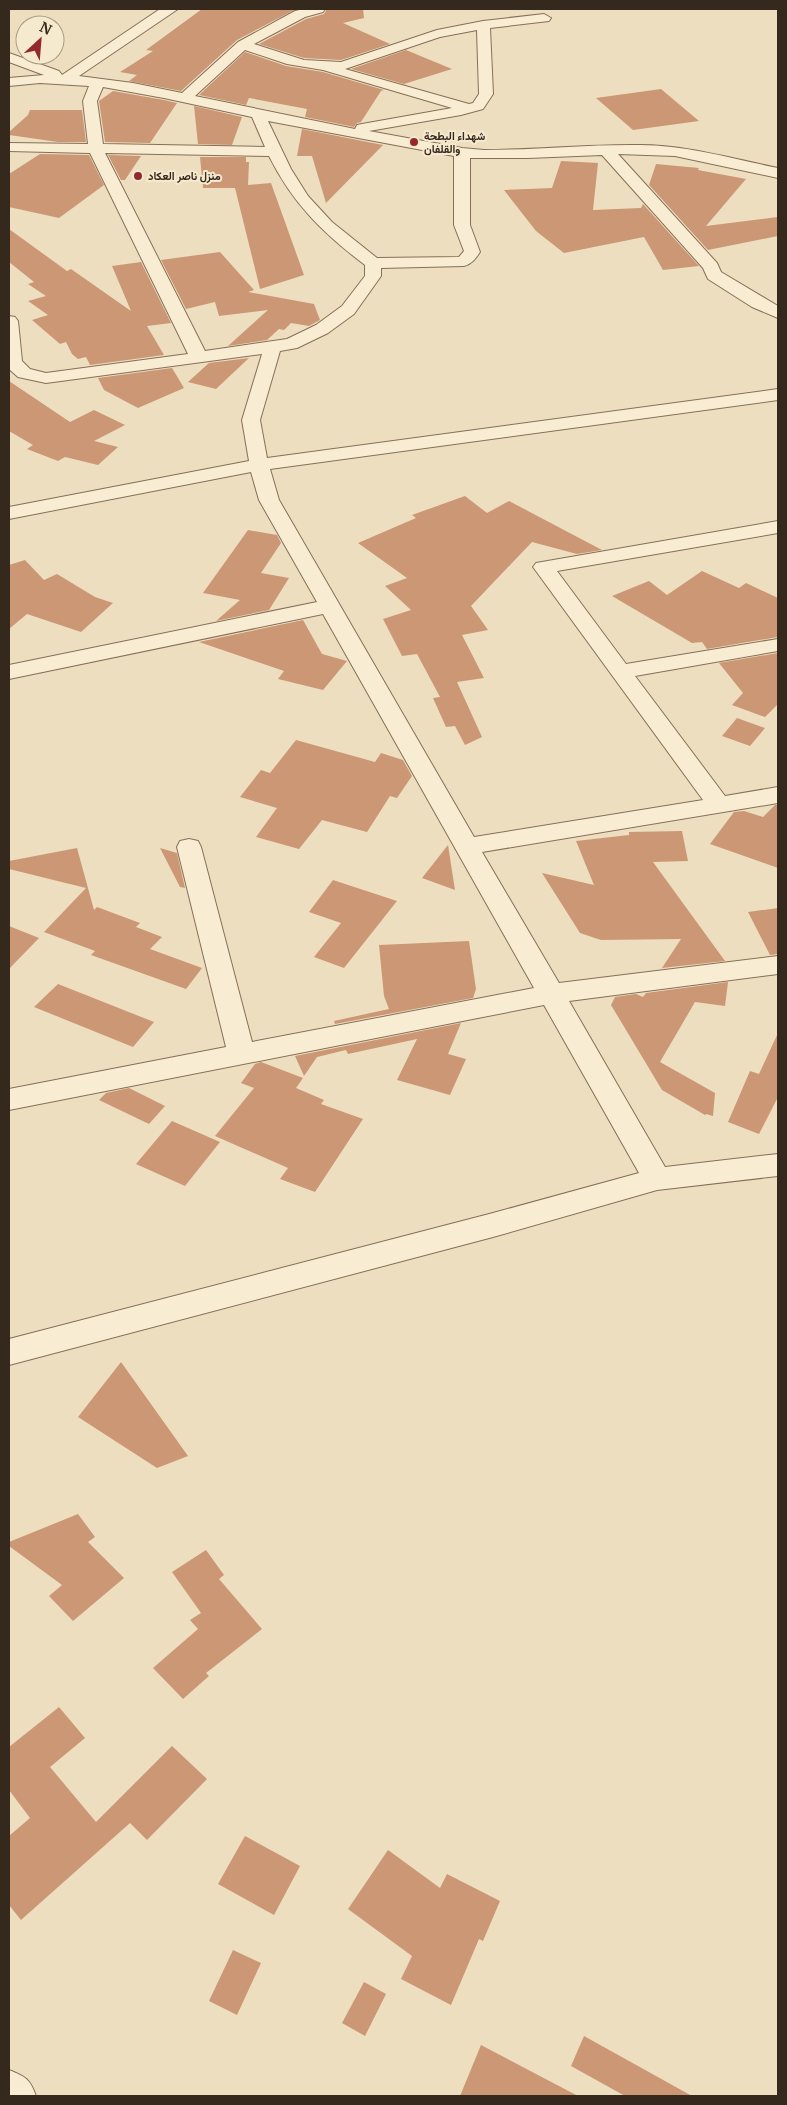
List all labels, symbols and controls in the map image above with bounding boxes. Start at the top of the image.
north arrow [15,15,65,65]
text: N [37,18,55,39]
place label: شهداء البطحة والقلفان [424,129,485,156]
marker: شهداء البطحة والقلفان [408,136,420,148]
place label: منزل ناصر العكاد [148,169,221,183]
marker: منزل ناصر العكاد [132,170,144,182]

